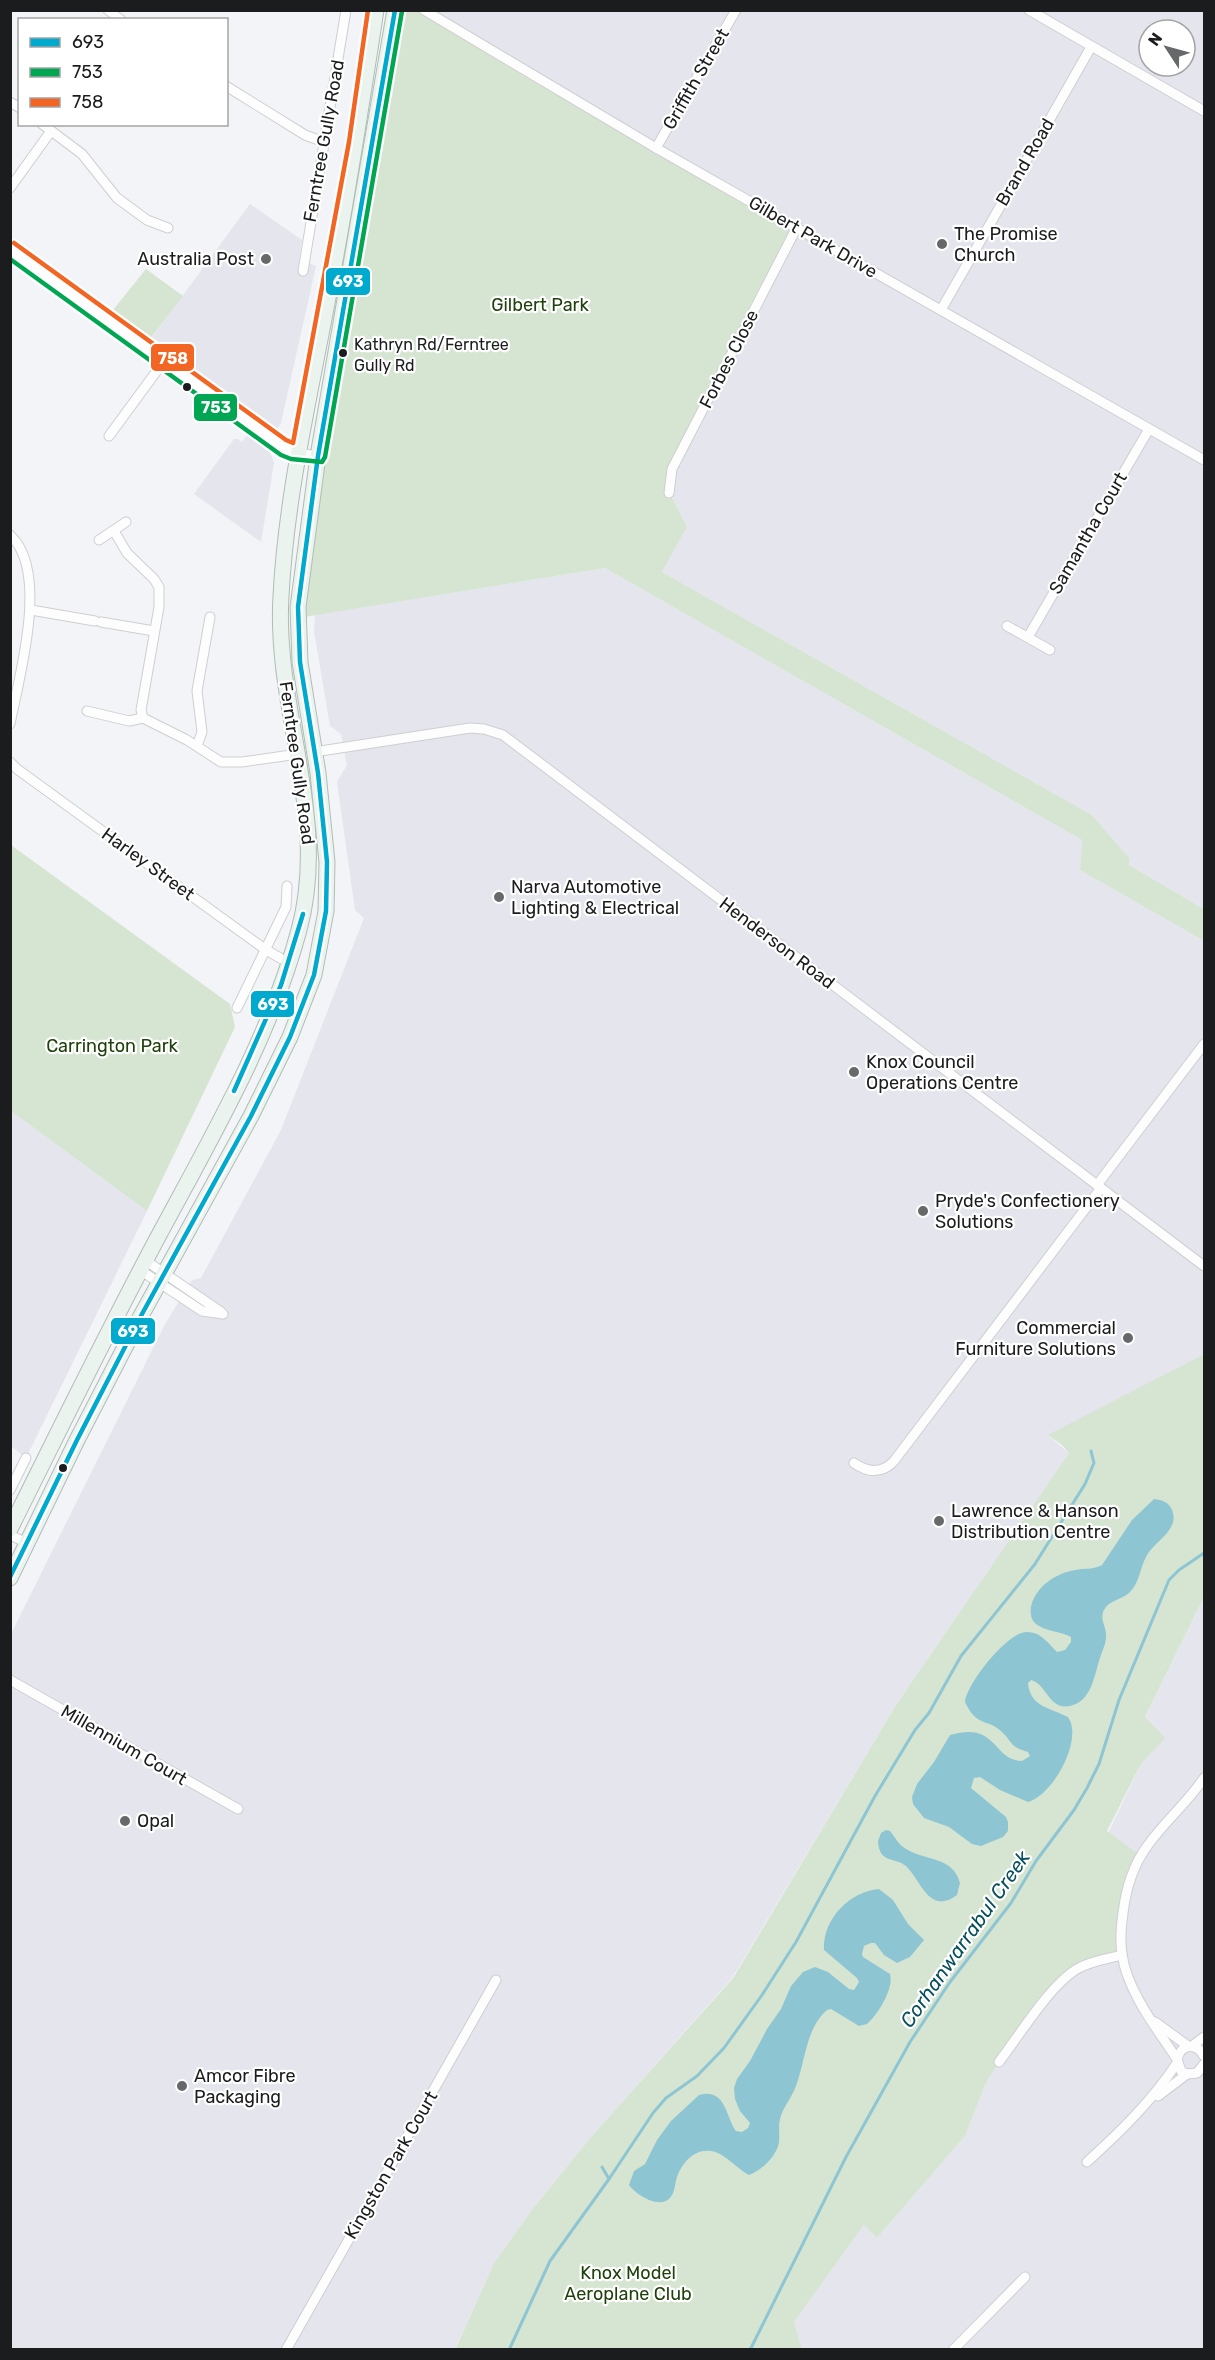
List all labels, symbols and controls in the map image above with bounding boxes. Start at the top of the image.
legend [18,18,228,126]
north arrow [1137,18,1197,78]
street label: Griffith Street [658,24,734,134]
text: N [1144,29,1166,50]
text: 693 [72,31,104,53]
street label: Ferntree Gully Road [299,58,349,224]
text: 753 [72,61,103,83]
text: 758 [72,91,103,113]
street label: Brand Road [991,114,1059,210]
street label: Gilbert Park Drive [745,191,881,283]
place label: The Promise Church [954,223,1058,266]
marker: The Promise Church [935,237,949,251]
place label: Australia Post [137,248,254,270]
marker: Australia Post [259,252,273,266]
line badge: 693 [325,267,371,296]
text: 693 [332,272,364,291]
park label: Gilbert Park [491,294,589,316]
street label: Forbes Close [695,306,763,412]
place label: Kathryn Rd/Ferntree Gully Rd [354,335,509,375]
line badge: 758 [150,343,195,372]
marker: Kathryn Rd/Ferntree Gully Rd [337,347,349,359]
text: 758 [158,349,188,368]
unlabelled marker [181,381,193,393]
line badge: 753 [193,393,238,422]
text: 753 [201,398,231,417]
street label: Samantha Court [1044,468,1132,598]
street label: Ferntree Gully Road [275,680,319,846]
street label: Harley Street [97,823,199,905]
place label: Narva Automotive Lighting & Electrical [511,876,679,919]
marker: Narva Automotive Lighting & Electrical [492,890,506,904]
street label: Henderson Road [715,892,839,994]
line badge: 693 [250,990,295,1018]
text: 693 [257,995,289,1014]
park label: Carrington Park [46,1035,179,1057]
place label: Knox Council Operations Centre [866,1051,1018,1094]
marker: Knox Council Operations Centre [847,1065,861,1079]
place label: Pryde's Confectionery Solutions [935,1190,1120,1233]
marker: Pryde's Confectionery Solutions [916,1204,930,1218]
line badge: 693 [110,1317,156,1345]
place label: Commercial Furniture Solutions [955,1317,1116,1360]
text: 693 [117,1322,149,1341]
marker: Commercial Furniture Solutions [1121,1331,1135,1345]
unlabelled marker [57,1462,69,1474]
place label: Lawrence & Hanson Distribution Centre [951,1500,1119,1543]
marker: Lawrence & Hanson Distribution Centre [932,1514,946,1528]
street label: Millennium Court [57,1700,191,1790]
place label: Opal [137,1810,174,1832]
marker: Opal [118,1814,132,1828]
water label: Corhanwarrabul Creek [895,1845,1036,2032]
place label: Amcor Fibre Packaging [194,2065,296,2108]
marker: Amcor Fibre Packaging [175,2079,189,2093]
street label: Kingston Park Court [340,2087,442,2243]
park label: Knox Model Aeroplane Club [564,2262,692,2305]

